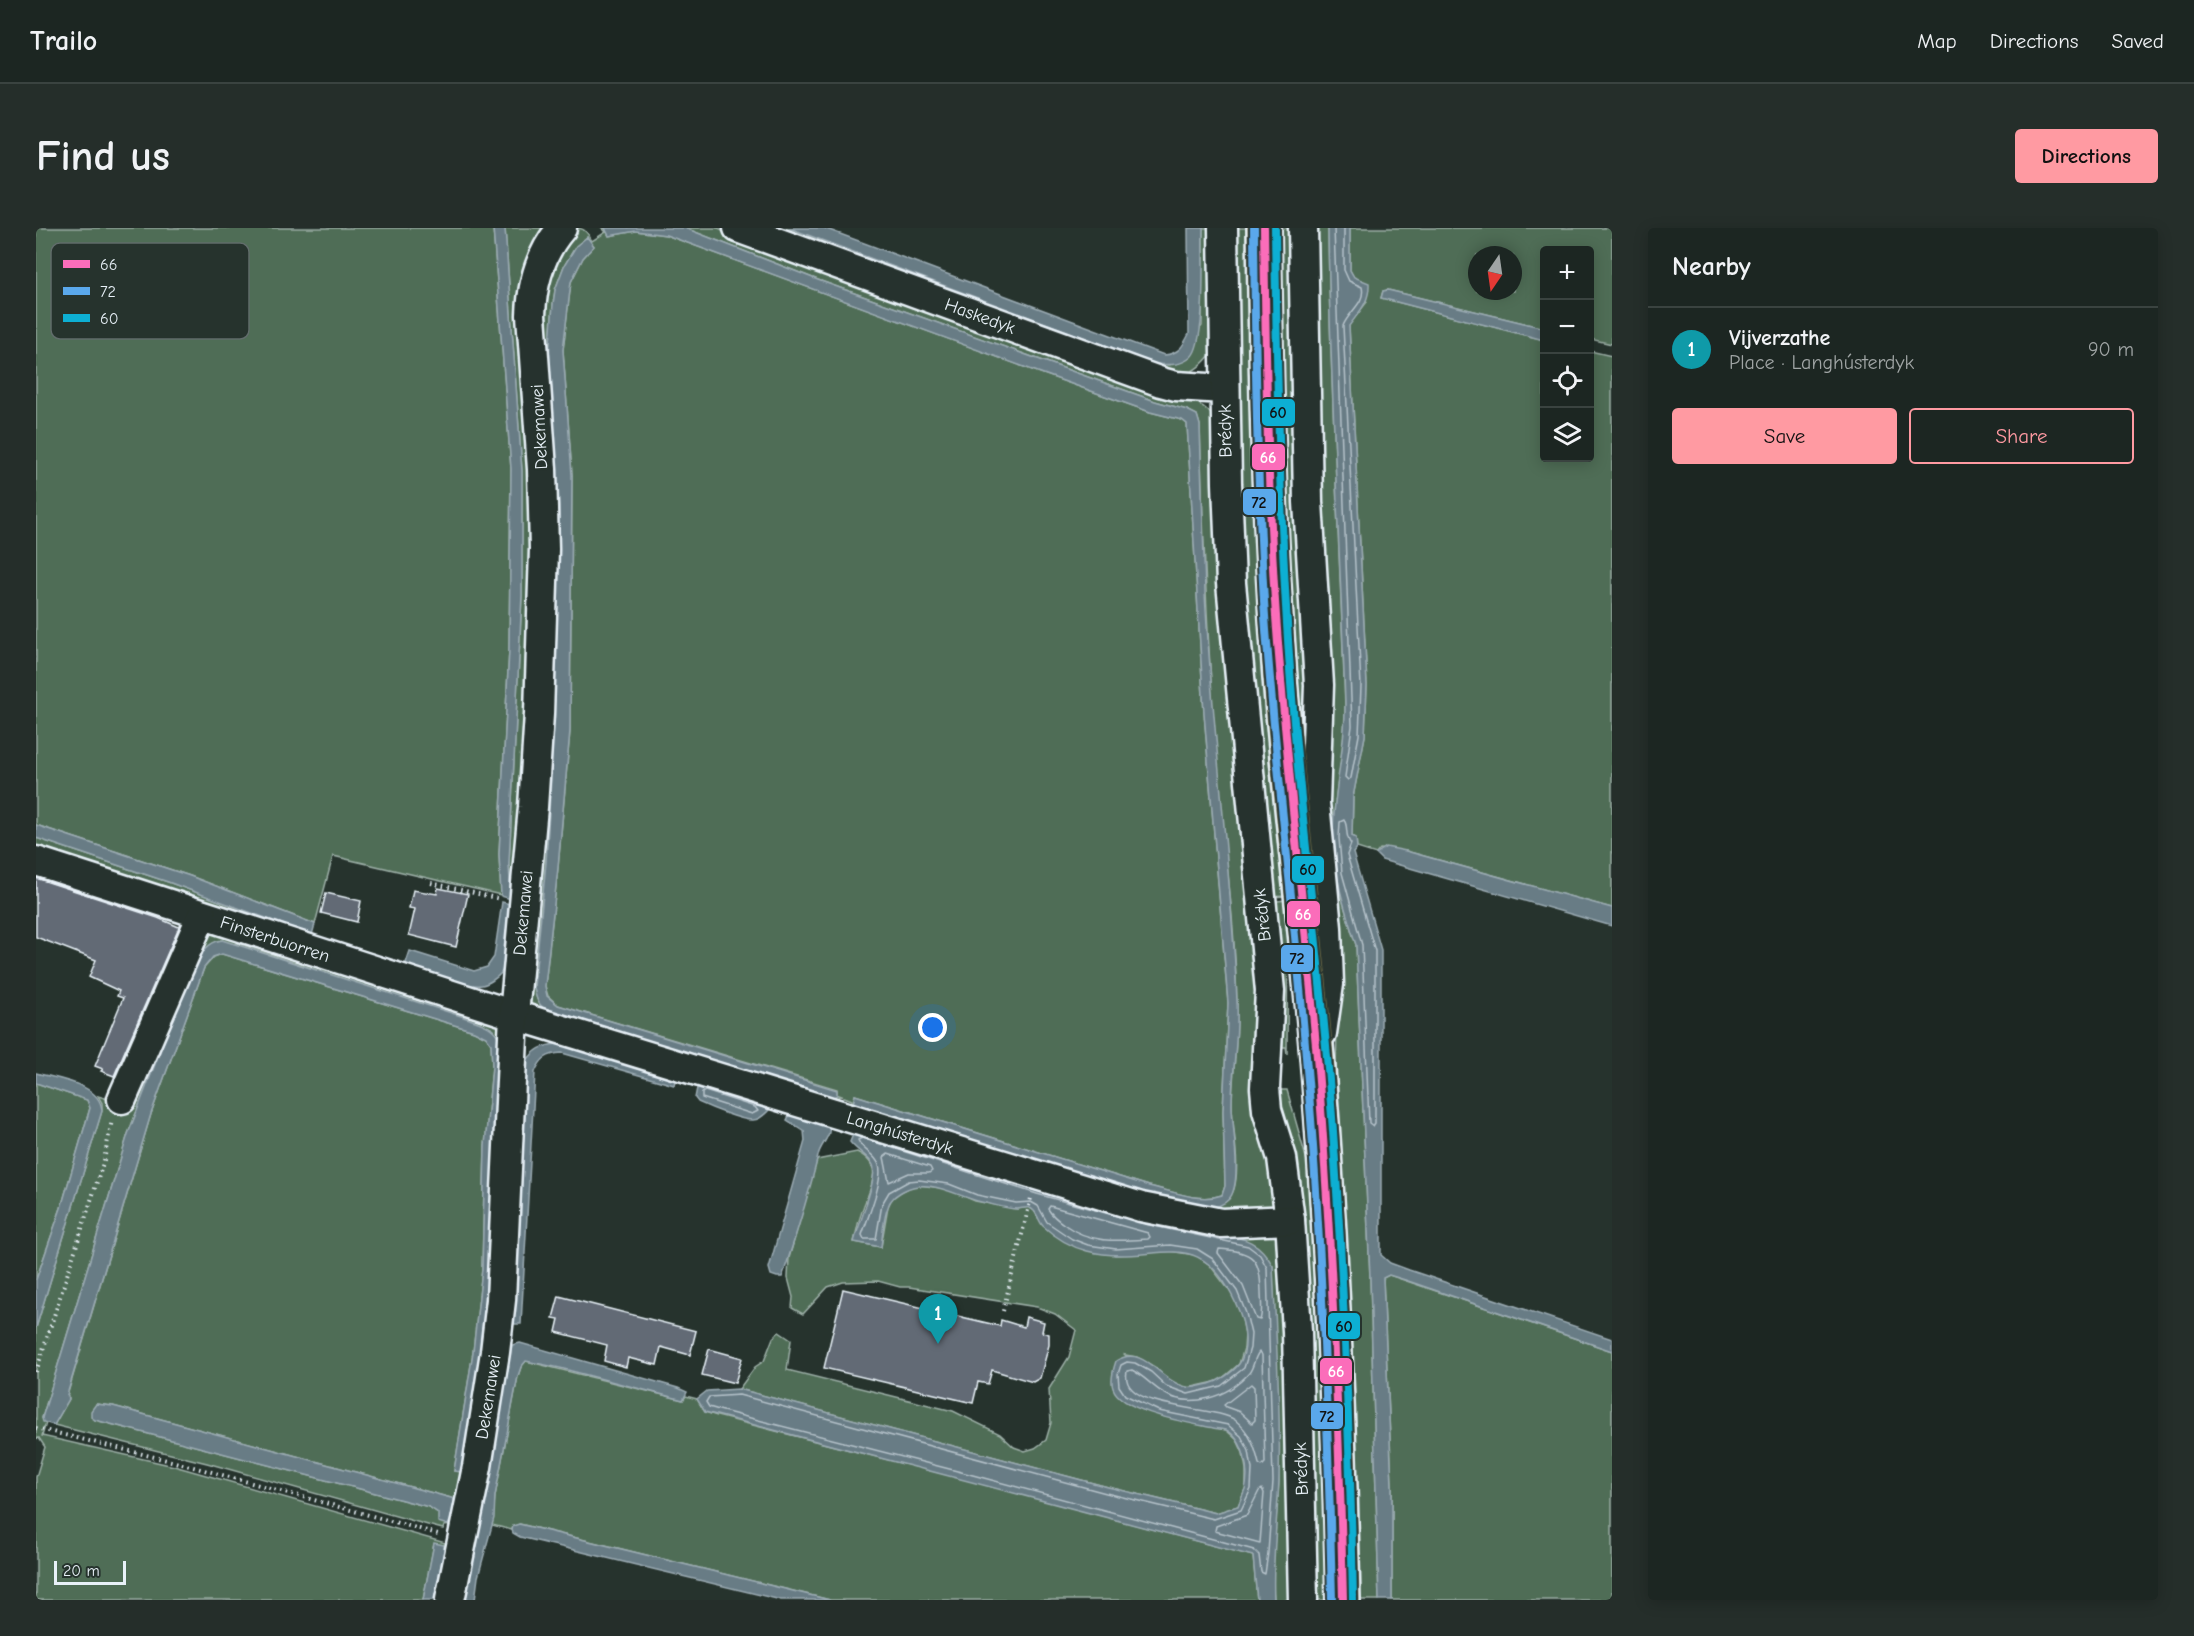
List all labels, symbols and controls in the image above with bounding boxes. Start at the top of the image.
text: Trailo [30,25,97,57]
text: Map [1917,29,1957,53]
text: Directions [1990,29,2079,53]
text: Saved [2112,29,2164,53]
button: Directions [2015,129,2158,183]
text: Find us [36,132,170,181]
legend [51,243,249,339]
north arrow [1468,246,1522,300]
map controls [1540,246,1594,462]
button: + [1540,246,1594,300]
text: Nearby [1672,252,1751,282]
text: 66 [100,256,117,274]
text: 72 [100,283,116,301]
street label: Haskedyk [942,294,1018,339]
button: − [1540,300,1594,354]
text: 60 [100,310,118,328]
text: Vijverzathe [1729,325,1830,351]
text: 1 [1688,338,1695,361]
text: 90 m [2088,338,2134,361]
text: Place · Langhústerdyk [1729,351,1914,374]
button: locate [1540,354,1594,408]
street label: Dekemawei [527,384,552,470]
line badge: 60 [1261,398,1296,427]
street label: Brédyk [1215,404,1236,458]
text: 60 [1269,404,1287,422]
button: layers [1540,408,1594,462]
button: Save [1672,408,1897,464]
button: Share [1909,408,2134,464]
line badge: 66 [1251,443,1286,471]
text: 66 [1260,449,1276,467]
line badge: 72 [1242,488,1277,516]
text: 72 [1251,494,1267,512]
line badge: 60 [1291,855,1325,884]
text: 60 [1299,861,1317,879]
street label: Dekemawei [509,870,538,957]
street label: Brédyk [1249,887,1276,942]
line badge: 66 [1286,900,1321,928]
text: 66 [1295,906,1311,924]
street label: Finsterbuorren [217,912,332,967]
line badge: 72 [1280,944,1314,973]
text: 72 [1289,950,1305,968]
your location [918,1013,947,1042]
street label: Langhústerdyk [844,1107,956,1160]
pin: 1 [918,1294,958,1344]
line badge: 60 [1327,1312,1361,1340]
text: 60 [1335,1318,1353,1336]
street label: Dekemawei [471,1353,506,1441]
line badge: 66 [1319,1357,1353,1385]
text: 66 [1328,1363,1344,1381]
line badge: 72 [1310,1402,1344,1430]
text: 72 [1319,1408,1335,1426]
street label: Brédyk [1290,1442,1313,1496]
scale bar [54,1558,126,1586]
text: 20 m [63,1562,100,1580]

